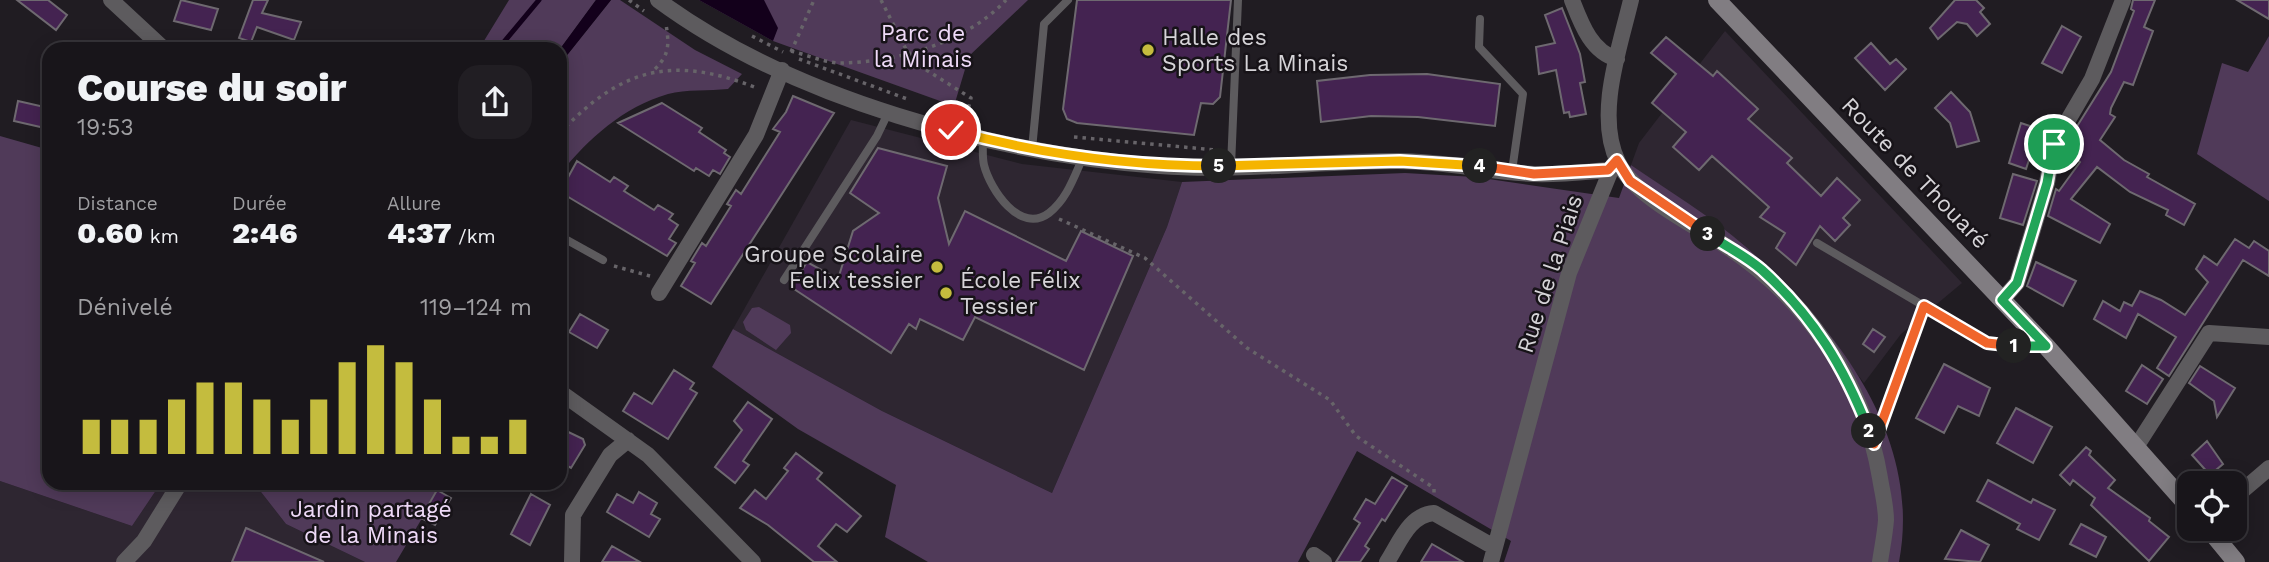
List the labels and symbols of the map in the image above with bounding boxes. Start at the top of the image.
park label: Parc de la Minais [874,20,972,73]
place label: Halle des Sports La Minais [1162,24,1348,77]
marker: Halle des Sports La Minais [1140,42,1156,58]
street label: Route de Thouaré [1836,92,1994,254]
pin [921,100,981,160]
pin [2024,114,2084,174]
pin: 5 [1202,148,1236,184]
pin: 4 [1462,148,1498,184]
street label: Rue de la Piais [1512,192,1588,356]
pin: 3 [1690,216,1726,252]
place label: Groupe Scolaire Felix tessier [744,241,923,294]
marker: Groupe Scolaire Felix tessier [929,259,945,275]
place label: École Félix Tessier [960,267,1081,320]
marker: École Félix Tessier [938,285,954,301]
pin: 1 [1996,328,2032,364]
pin: 2 [1852,414,1886,448]
park label: Jardin partagé de la Minais [290,496,452,549]

